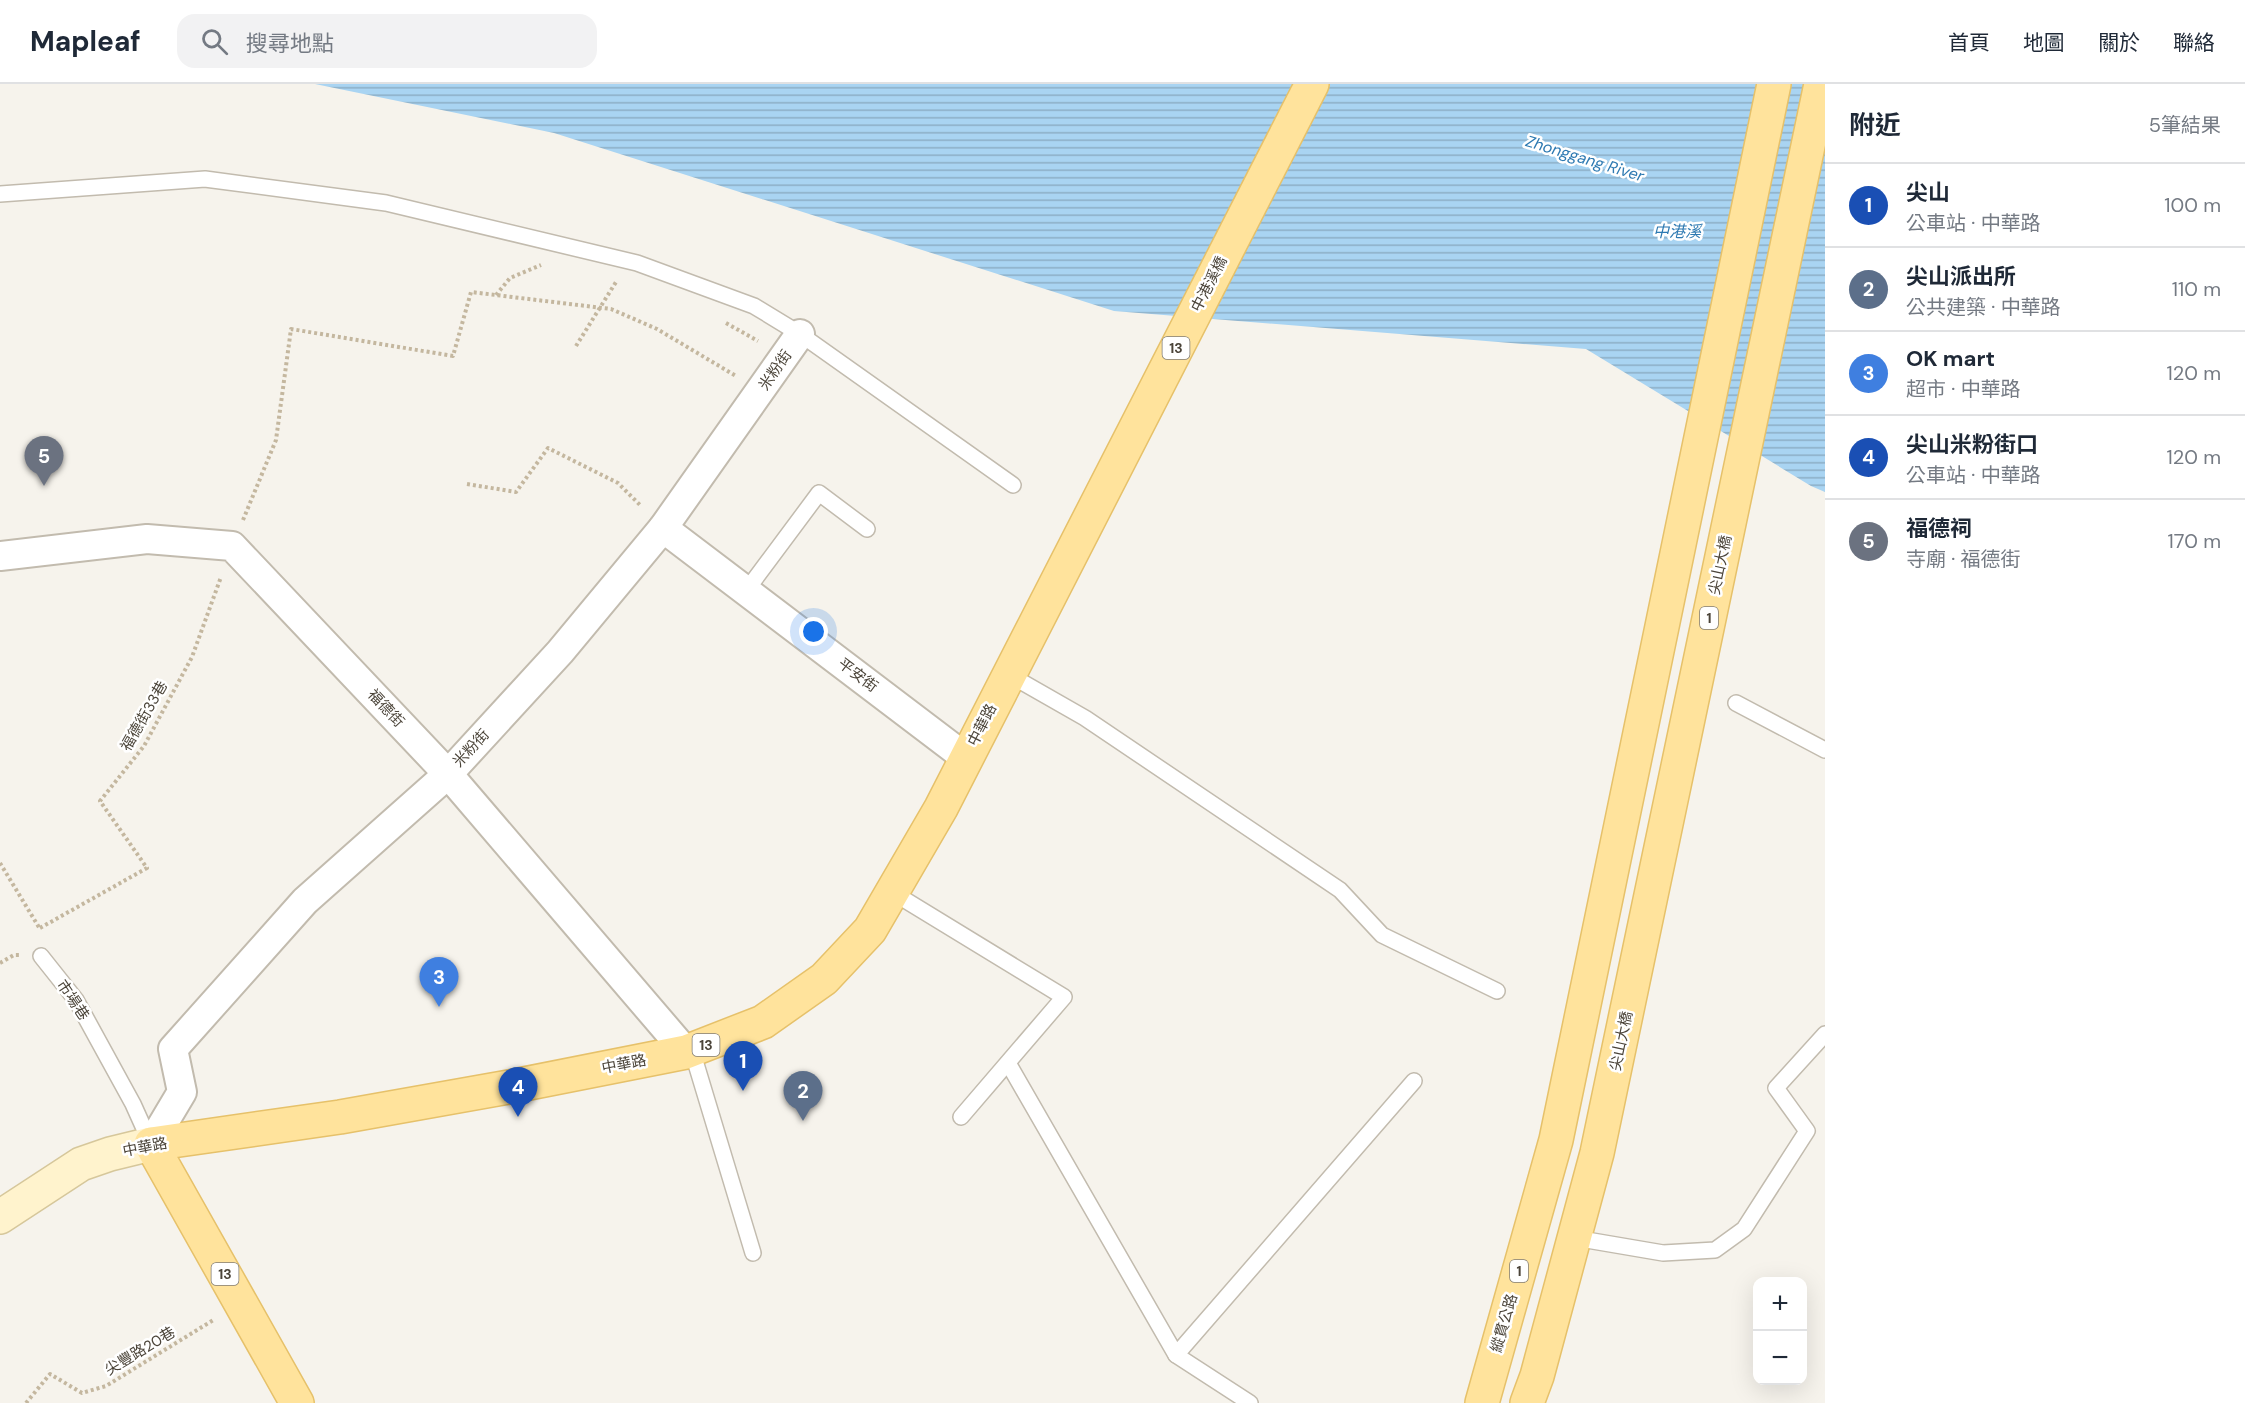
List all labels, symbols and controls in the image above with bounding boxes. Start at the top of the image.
search box [177,14,597,68]
text: Mapleaf [30,23,141,60]
icon: search [198,25,231,58]
text: 搜尋地點 [246,29,334,58]
text: 首頁 [1948,29,1990,57]
text: 地圖 [2023,29,2065,57]
text: 關於 [2098,29,2140,57]
text: 聯絡 [2173,29,2215,57]
text: 附近 [1849,108,1901,142]
text: 5筆結果 [2149,112,2221,138]
water label: Zhonggang River [1523,131,1647,187]
text: 尖山 [1906,178,1950,207]
text: 1 [1865,192,1872,218]
text: 100 m [2164,192,2221,218]
text: 公車站 · 中華路 [1906,210,2041,236]
water label: 中港溪 [1653,221,1703,242]
street label: 中港溪橋 [1186,253,1232,315]
text: 尖山派出所 [1906,262,2016,291]
text: 2 [1863,276,1874,302]
text: 110 m [2172,276,2221,302]
text: 公共建築 · 中華路 [1906,294,2061,320]
road number: 13 [1162,337,1190,359]
text: OK mart [1906,344,1995,373]
street label: 米粉街 [754,346,796,394]
text: 3 [1862,360,1875,386]
text: 120 m [2167,360,2221,386]
text: 超市 · 中華路 [1906,376,2021,402]
text: 尖山米粉街口 [1906,430,2038,459]
pin: 5 [24,436,63,486]
text: 4 [1862,444,1875,470]
text: 120 m [2167,444,2221,470]
text: 公車站 · 中華路 [1906,462,2041,488]
text: 福德祠 [1906,514,1972,543]
text: 5 [1862,528,1875,554]
text: 170 m [2168,528,2221,554]
street label: 尖山大橋 [1704,534,1736,596]
text: 寺廟 · 福德街 [1906,546,2021,572]
road number: 1 [1700,607,1718,629]
your location [799,617,828,646]
street label: 平安街 [834,653,882,697]
street label: 福德街33巷 [116,677,172,755]
street label: 福德街 [363,685,409,731]
street label: 中華路 [963,700,1001,750]
street label: 米粉街 [448,725,494,771]
pin: 3 [420,958,458,1007]
street label: 市場巷 [52,976,94,1024]
street label: 尖山大橋 [1605,1010,1637,1072]
road number: 13 [692,1034,720,1056]
pin: 1 [724,1042,762,1091]
street label: 中華路 [600,1050,648,1078]
pin: 4 [498,1068,538,1117]
pin: 2 [784,1072,822,1121]
street label: 中華路 [121,1133,169,1161]
road number: 1 [1510,1260,1528,1282]
road number: 13 [212,1263,238,1285]
map controls [1753,1277,1807,1385]
button: + [1753,1277,1807,1331]
street label: 縱貫公路 [1486,1291,1522,1355]
street label: 尖豐路20巷 [101,1322,179,1380]
button: − [1753,1331,1807,1385]

